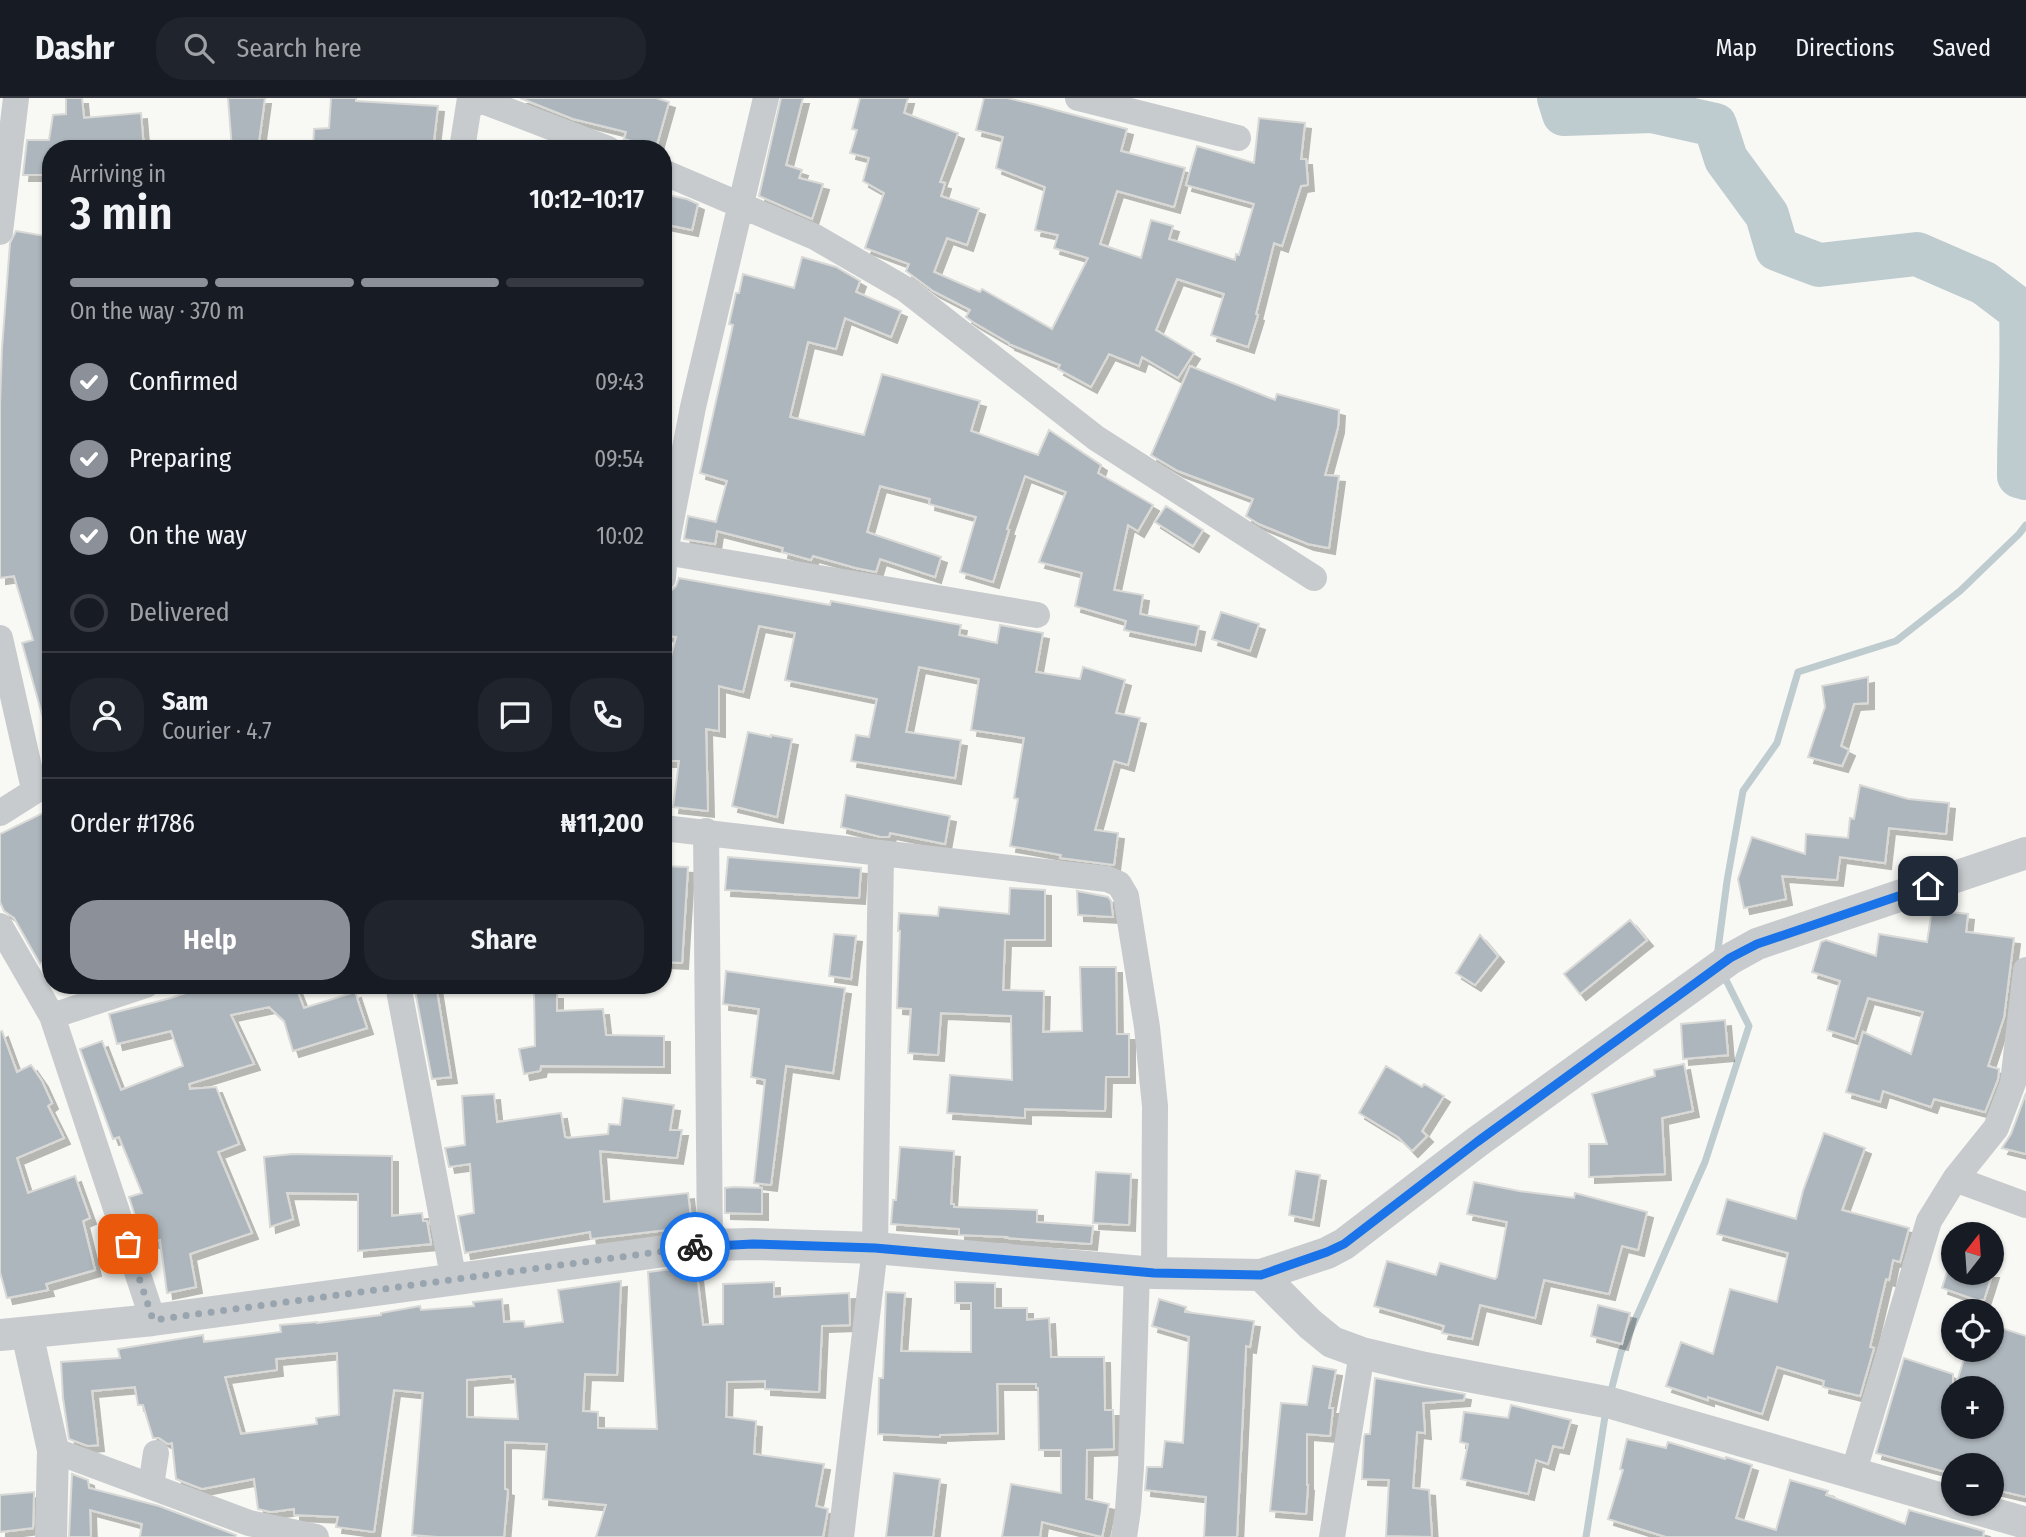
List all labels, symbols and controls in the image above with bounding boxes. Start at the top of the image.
search box [156,17,646,80]
text: Dashr [35,28,114,68]
icon: search [180,29,218,67]
text: Search here [236,33,362,64]
text: Map [1716,34,1757,62]
text: Directions [1795,34,1894,62]
text: Saved [1932,34,1991,62]
text: Arriving in [70,160,166,188]
text: 10:12–10:17 [529,184,644,215]
text: 3 min [70,186,173,241]
text: On the way · 370 m [70,297,244,325]
icon: check [70,363,108,401]
text: Confirmed [129,366,239,397]
text: 09:43 [595,368,644,396]
icon: check [70,440,108,478]
text: Preparing [129,443,231,474]
text: 09:54 [594,445,644,473]
icon: check [70,517,108,555]
text: On the way [129,520,247,551]
text: 10:02 [596,522,644,550]
text: Delivered [129,597,230,628]
button: person [70,678,144,752]
button: chat [478,678,552,752]
button: phone [570,678,644,752]
text: Sam [162,686,208,717]
text: Courier · 4.7 [162,717,272,745]
text: Order #1786 [70,808,195,839]
text: ₦11,200 [561,808,644,839]
pin [1898,856,1958,916]
icon: home [1909,867,1947,905]
button: Help [70,900,350,980]
button: Share [364,900,644,980]
courier [660,1212,730,1282]
pin [98,1214,158,1274]
north arrow [1941,1222,2004,1284]
map controls [1941,1222,2004,1516]
icon: bag [109,1225,147,1263]
icon: bike [676,1228,714,1266]
button: locate [1941,1299,2004,1362]
button: + [1941,1376,2004,1439]
button: − [1941,1453,2004,1516]

